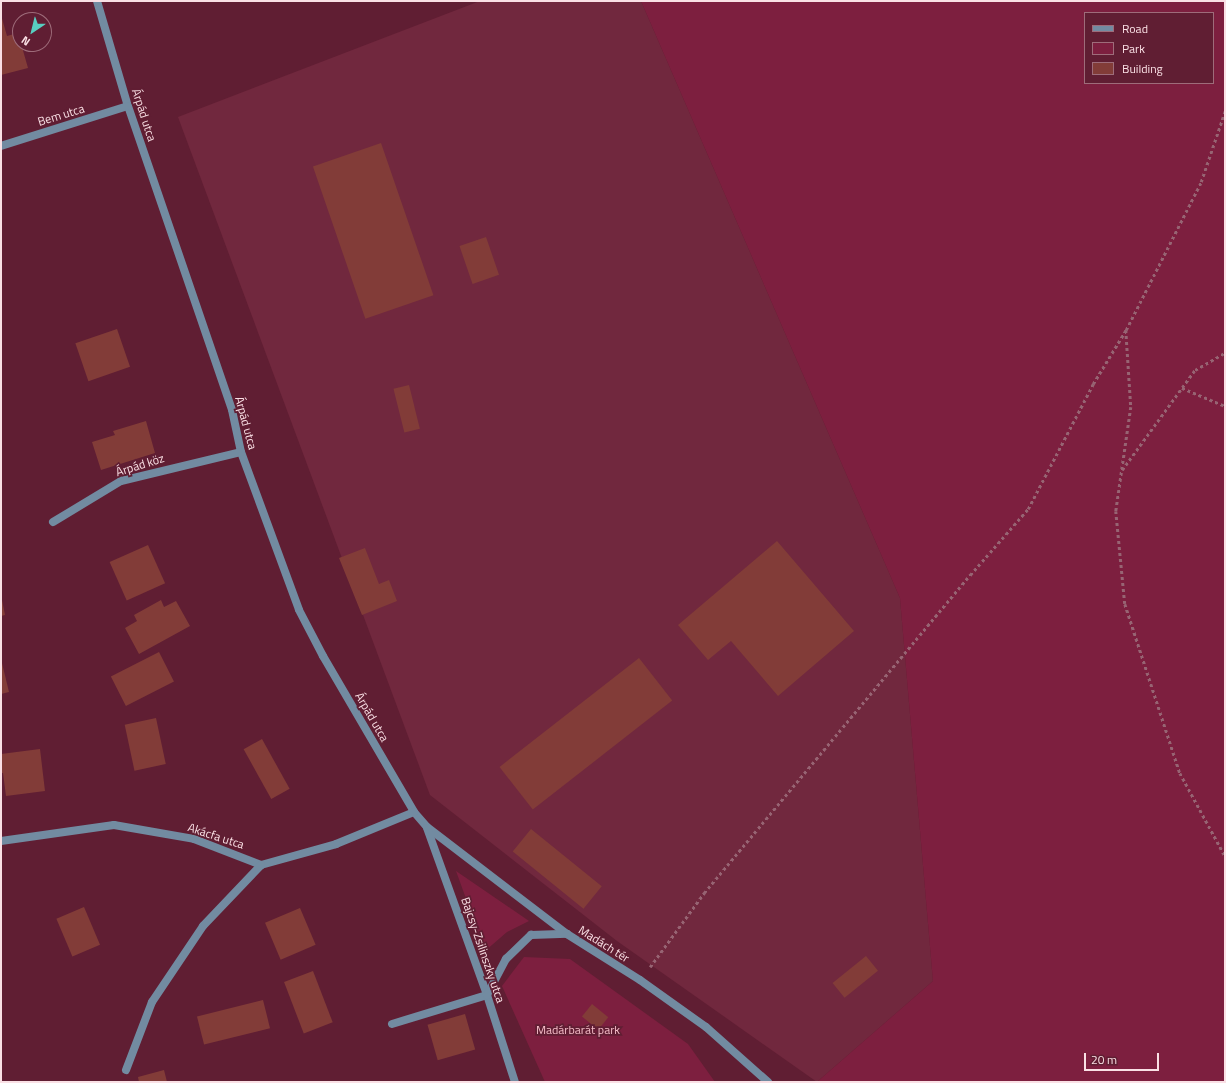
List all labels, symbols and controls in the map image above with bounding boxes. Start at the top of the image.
north arrow [12,12,52,52]
legend [1084,12,1214,84]
text: Road [1122,19,1148,38]
text: N [18,32,33,50]
text: Park [1122,39,1145,58]
text: Building [1122,59,1163,78]
street label: Árpád utca [129,87,159,143]
street label: Bem utca [36,101,86,129]
street label: Árpád utca [232,395,260,451]
street label: Árpád köz [114,451,166,479]
street label: Árpád utca [352,690,392,744]
street label: Akácfa utca [186,820,246,852]
street label: Bajcsy-Zsilinszky utca [458,895,508,1005]
street label: Madách tér [576,923,632,965]
park label: Madárbarát park [536,1023,620,1037]
scale bar [1086,1045,1161,1071]
text: 20 m [1091,1050,1117,1069]

